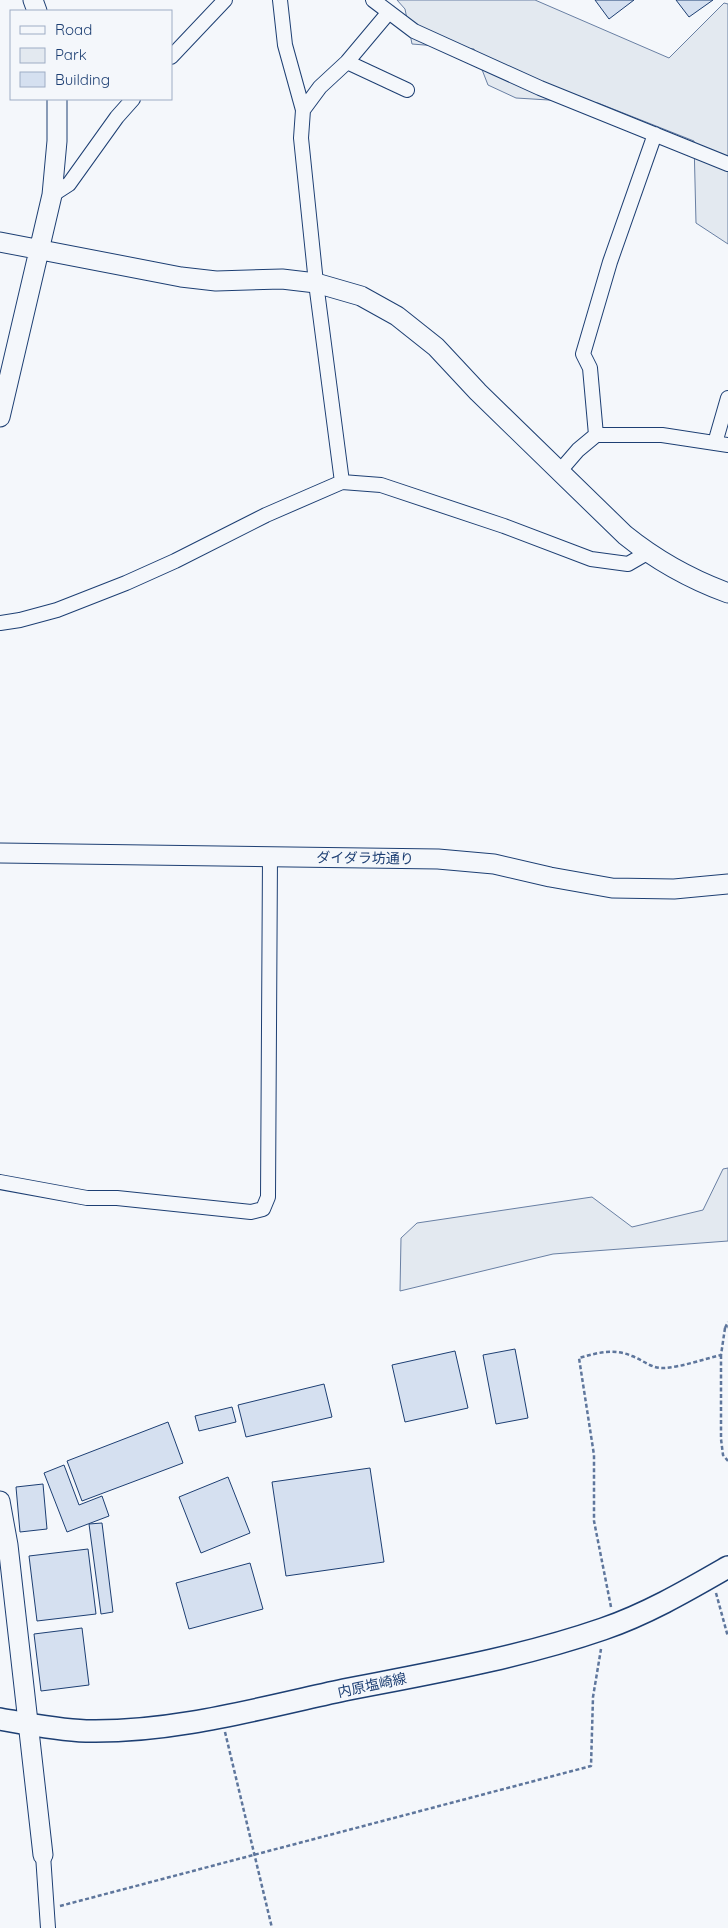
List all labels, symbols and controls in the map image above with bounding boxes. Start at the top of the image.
legend [10,10,172,100]
text: Road [55,20,92,39]
text: Park [55,45,87,64]
text: Building [55,70,110,89]
street label: ダイダラ坊通り [316,848,414,868]
street label: 内原塩崎線 [336,1669,408,1701]

